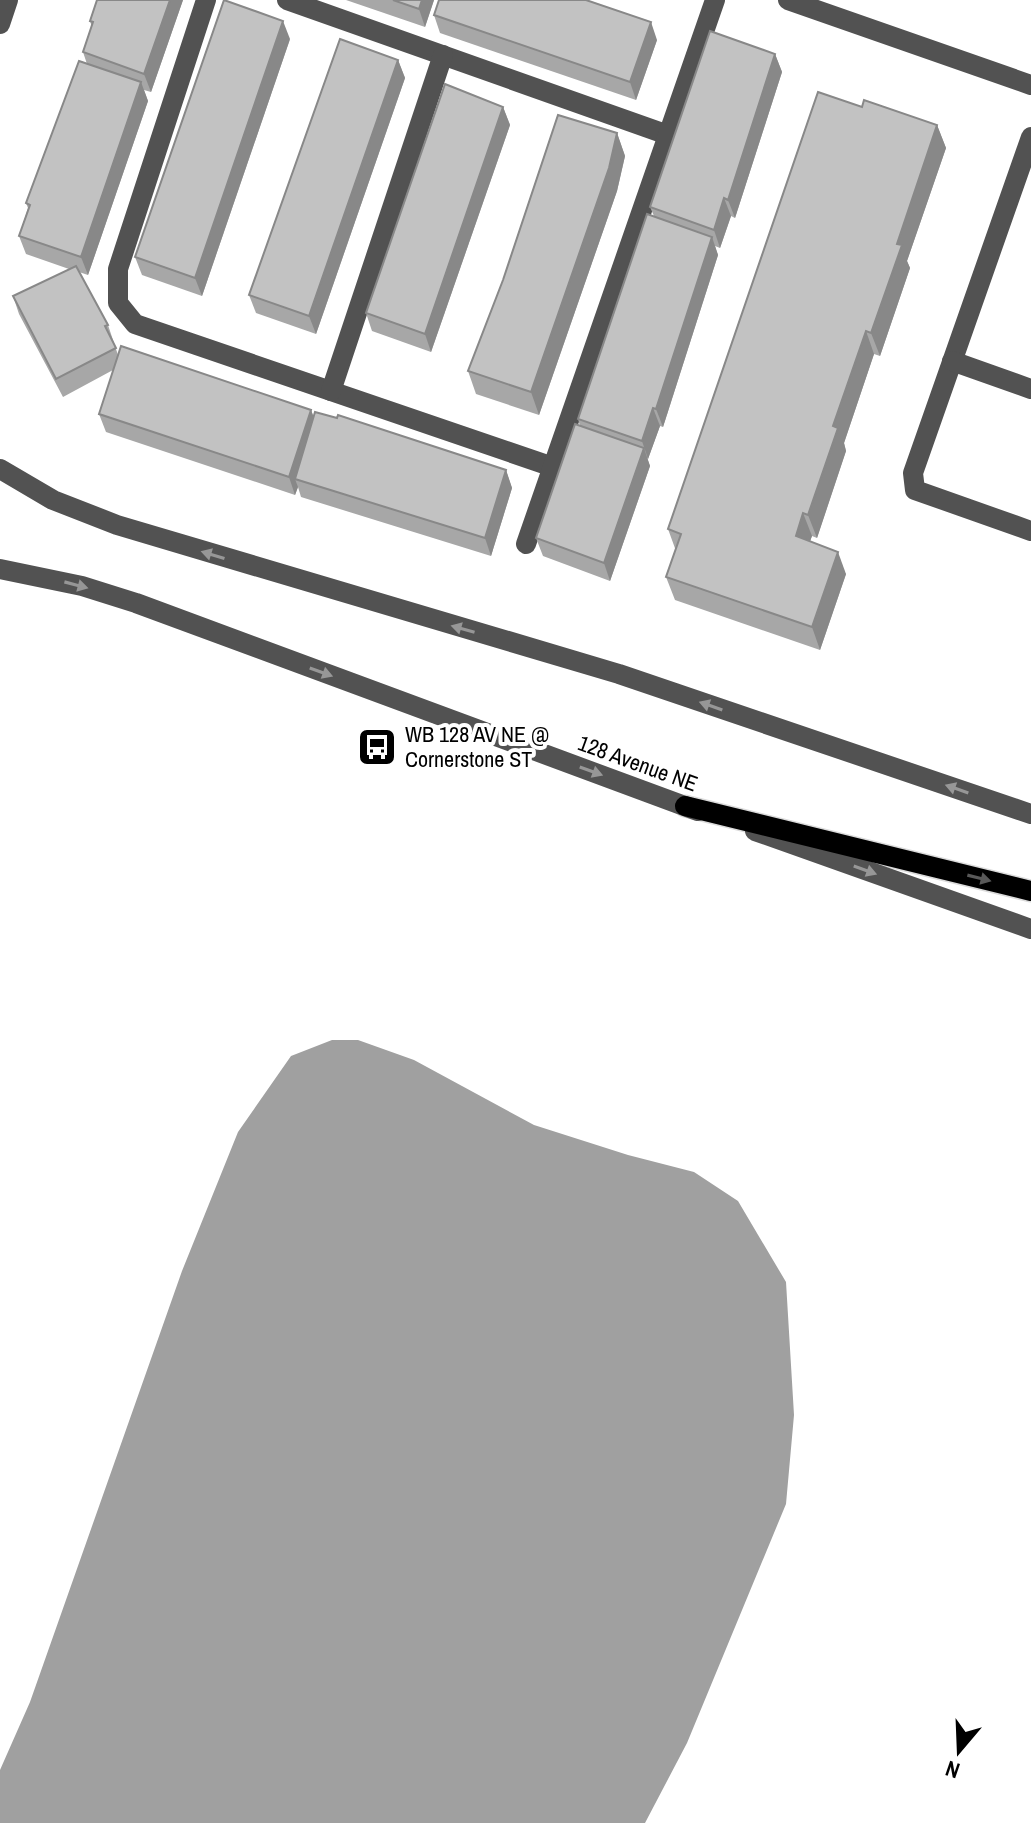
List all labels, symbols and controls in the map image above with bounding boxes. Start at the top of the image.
one-way arrow [201,549,225,561]
one-way arrow [64,580,89,592]
one-way arrow [450,622,474,635]
one-way arrow [309,666,333,678]
one-way arrow [699,699,723,711]
place label: WB 128 AV NE @ Cornerstone ST [405,719,549,774]
bus stop icon: WB 128 AV NE @ Cornerstone ST [356,726,398,768]
street label: 128 Avenue NE [574,728,702,798]
one-way arrow [580,766,604,778]
one-way arrow [945,783,969,795]
one-way arrow [853,864,877,876]
one-way arrow [966,873,991,885]
north arrow [919,1711,999,1791]
text: N [941,1754,964,1786]

